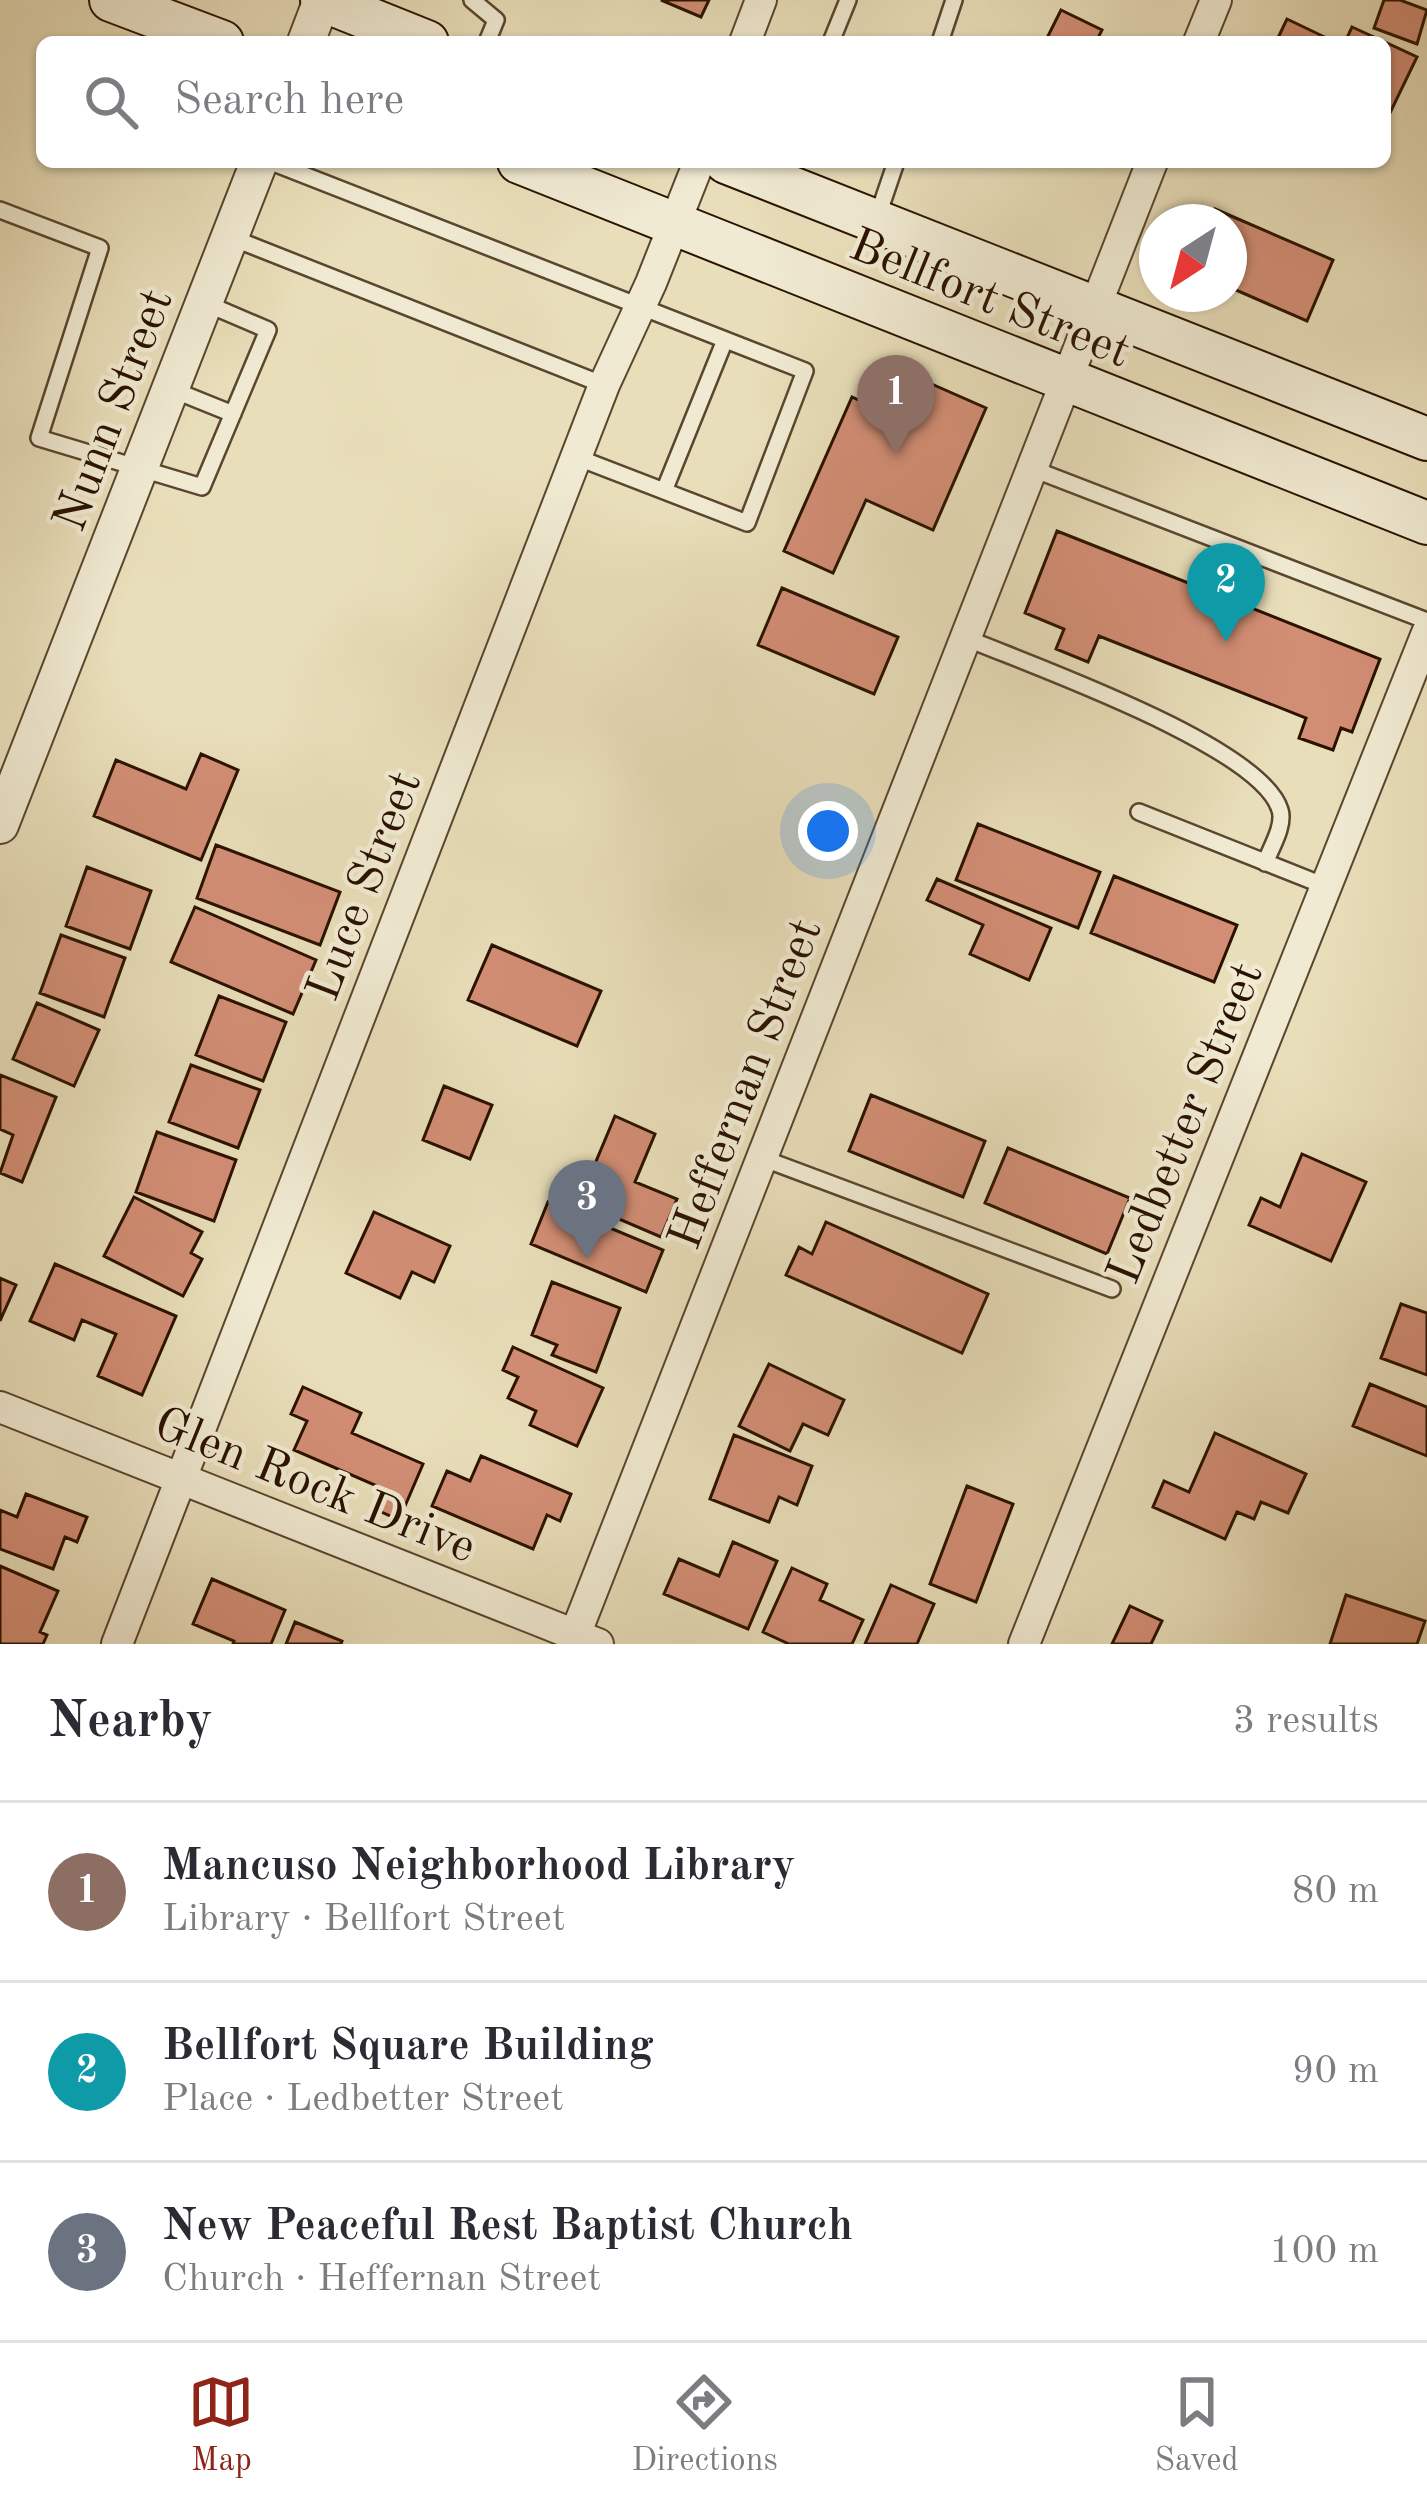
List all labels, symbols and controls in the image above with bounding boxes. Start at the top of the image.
search box [36,36,1391,168]
icon: search [78,69,144,135]
text: Search here [174,79,404,124]
north arrow [1139,204,1247,312]
street label: Bellfort Street [842,222,1137,378]
street label: Nunn Street [47,283,183,538]
pin: 1 [857,355,935,454]
pin: 2 [1187,543,1265,642]
street label: Luce Street [300,765,431,1008]
your location [798,801,858,861]
street label: Heffernan Street [662,913,832,1256]
street label: Ledbetter Street [1100,956,1273,1291]
pin: 3 [548,1160,626,1259]
street label: Glen Rock Drive [147,1400,482,1573]
text: Nearby [48,1697,213,1748]
text: 3 results [1233,1702,1379,1741]
text: Mancuso Neighborhood Library [162,1845,796,1890]
text: 1 [76,1872,98,1911]
text: 80 m [1292,1872,1379,1911]
text: Library · Bellfort Street [162,1900,565,1939]
text: Bellfort Square Building [162,2025,654,2070]
text: 2 [76,2052,98,2091]
text: 90 m [1292,2052,1379,2091]
text: Place · Ledbetter Street [162,2080,564,2119]
text: New Peaceful Rest Baptist Church [162,2205,853,2250]
text: 3 [76,2232,98,2271]
text: 100 m [1269,2232,1379,2271]
text: Church · Heffernan Street [162,2260,601,2299]
tab: Map [188,2369,254,2482]
tab: Directions [631,2369,778,2482]
tab: Saved [1155,2369,1239,2482]

